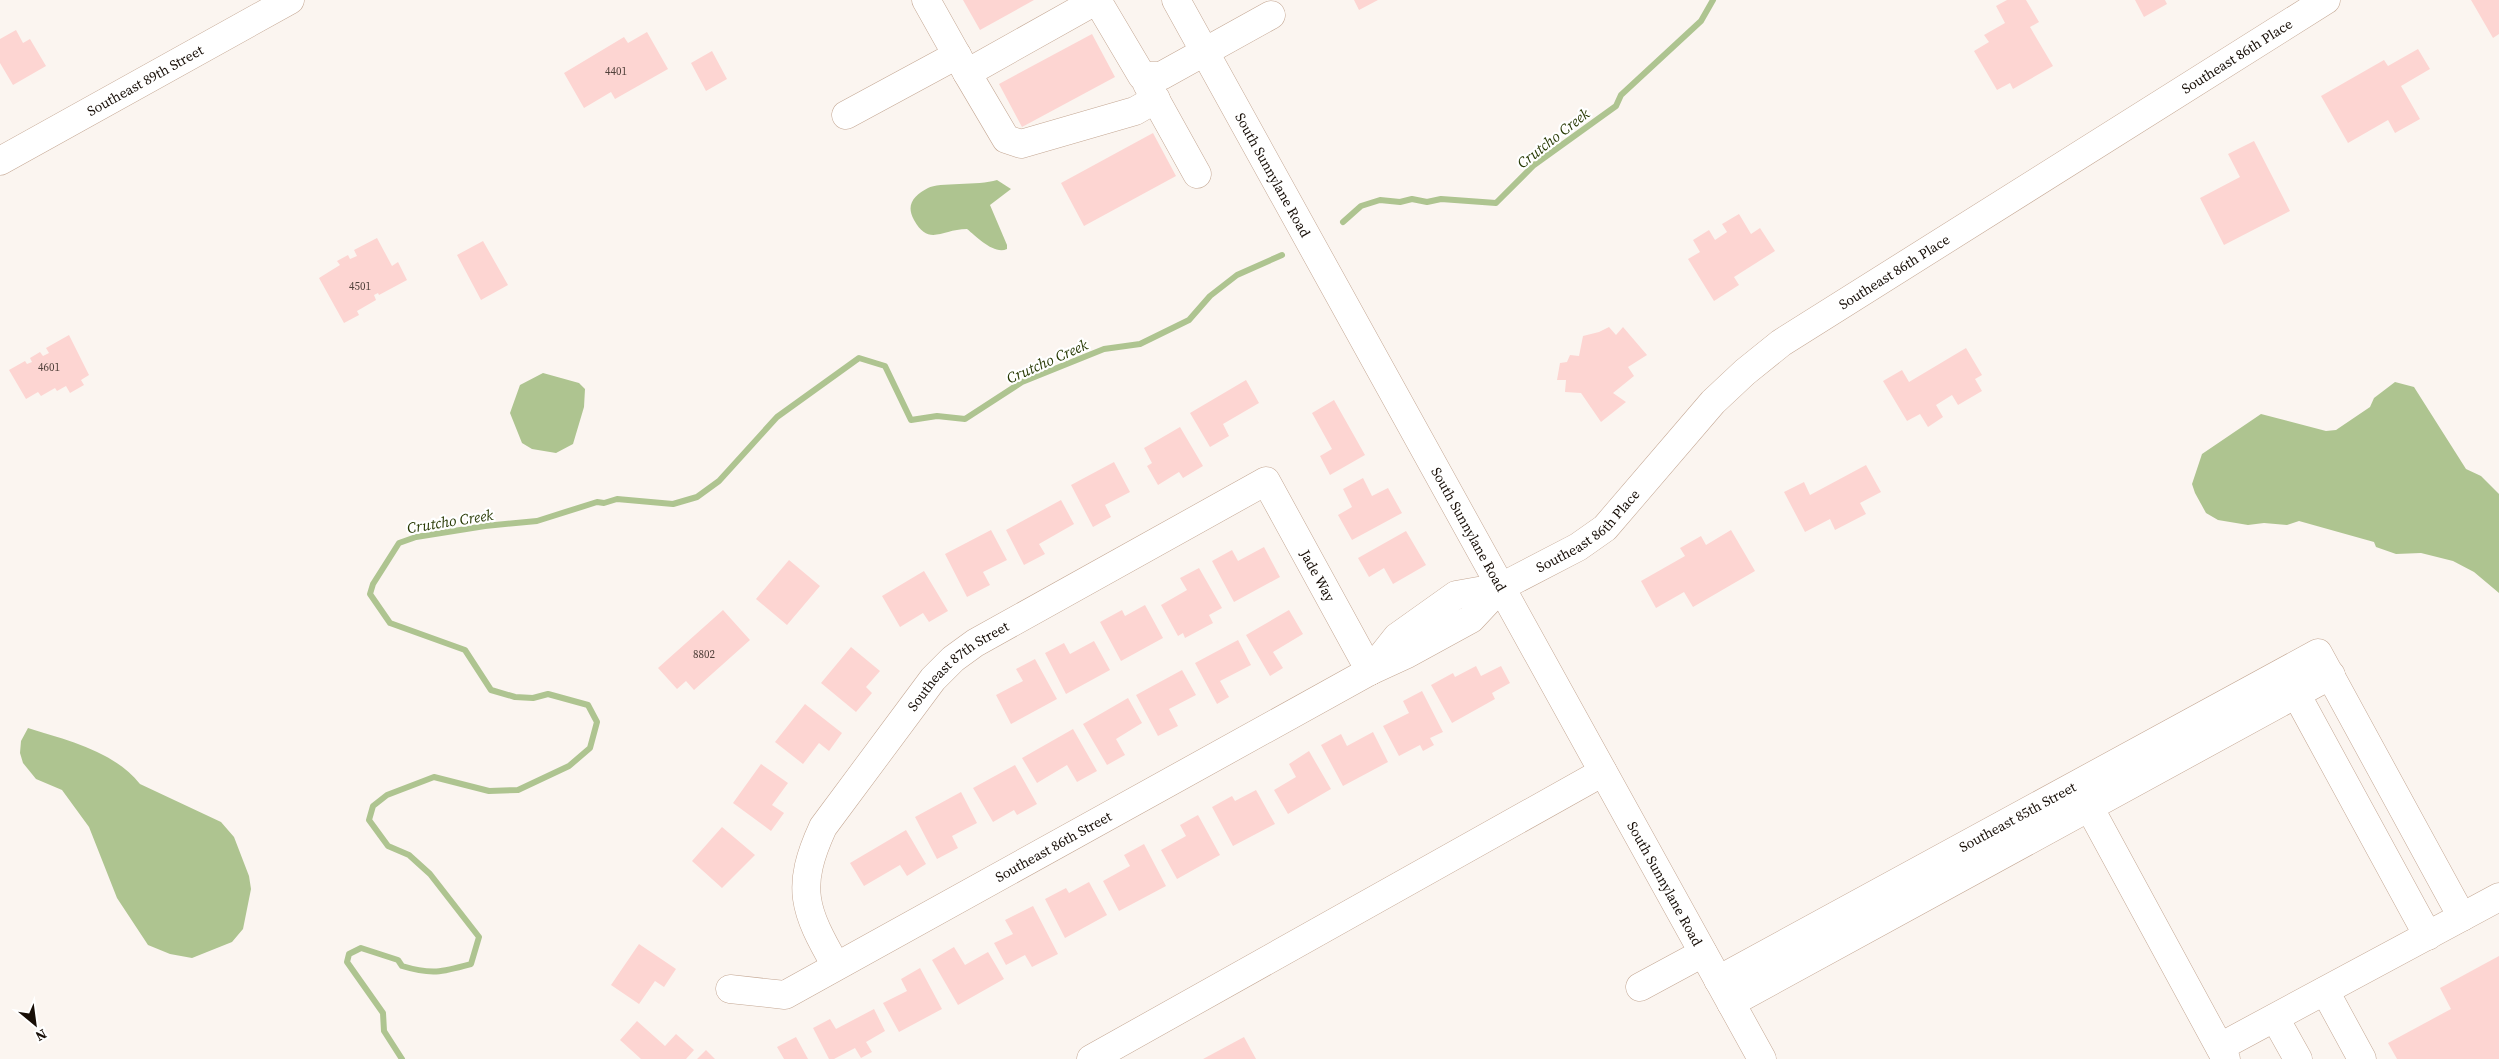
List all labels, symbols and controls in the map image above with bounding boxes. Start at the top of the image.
street label: Southeast 86th Place [2178,14,2296,99]
street label: Southeast 89th Street [83,40,207,121]
house number: 4401 [605,64,627,79]
water label: Crutcho Creek [1512,102,1594,173]
street label: South Sunnylane Road [1230,109,1315,241]
street label: Southeast 86th Place [1835,229,1953,314]
house number: 4501 [349,279,371,294]
water label: Crutcho Creek [1003,333,1092,388]
house number: 4601 [38,360,60,375]
street label: South Sunnylane Road [1426,463,1511,595]
street label: Southeast 86th Place [1532,485,1644,577]
water label: Crutcho Creek [405,504,495,538]
street label: Jade Way [1295,545,1341,606]
street label: Southeast 87th Street [902,616,1013,715]
house number: 8802 [693,647,715,662]
street label: Southeast 85th Street [1955,777,2080,857]
street label: Southeast 86th Street [991,806,1116,887]
street label: South Sunnylane Road [1622,818,1708,950]
north arrow [10,999,60,1049]
text: N [32,1024,51,1047]

